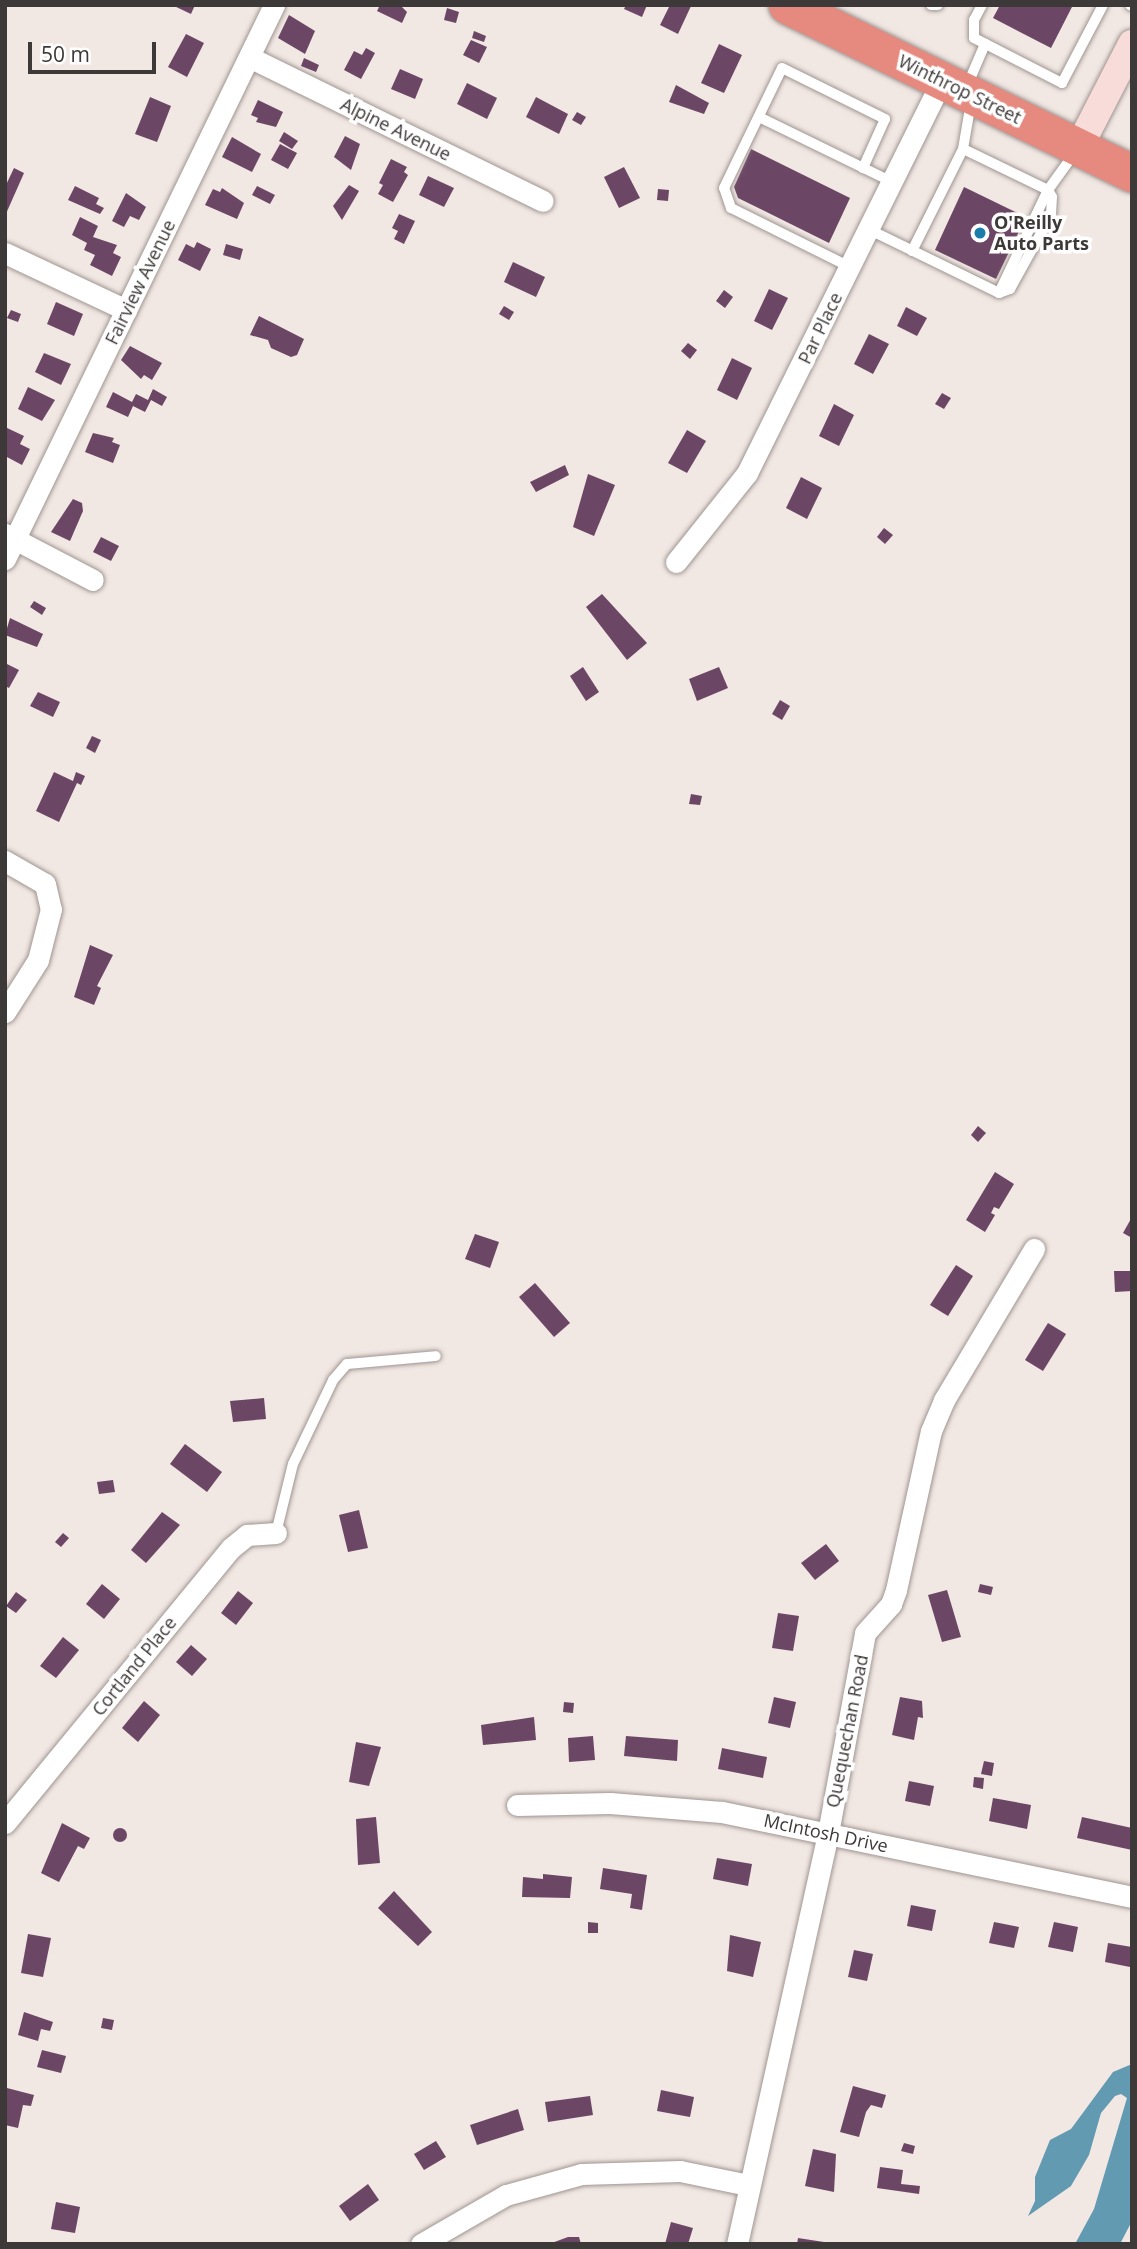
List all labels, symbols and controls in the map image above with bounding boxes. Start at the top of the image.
scale bar [32,28,159,72]
text: 50 m [41,40,90,68]
street label: Winthrop Street [895,50,1025,128]
street label: Alpine Avenue [337,93,455,165]
place label: O'Reilly Auto Parts [994,212,1089,255]
street label: Fairview Avenue [100,216,180,348]
marker: O'Reilly Auto Parts [972,225,988,241]
street label: Par Place [793,289,847,367]
street label: Cortland Place [87,1612,181,1720]
street label: Quequechan Road [822,1653,872,1809]
street label: McIntosh Drive [762,1809,890,1857]

